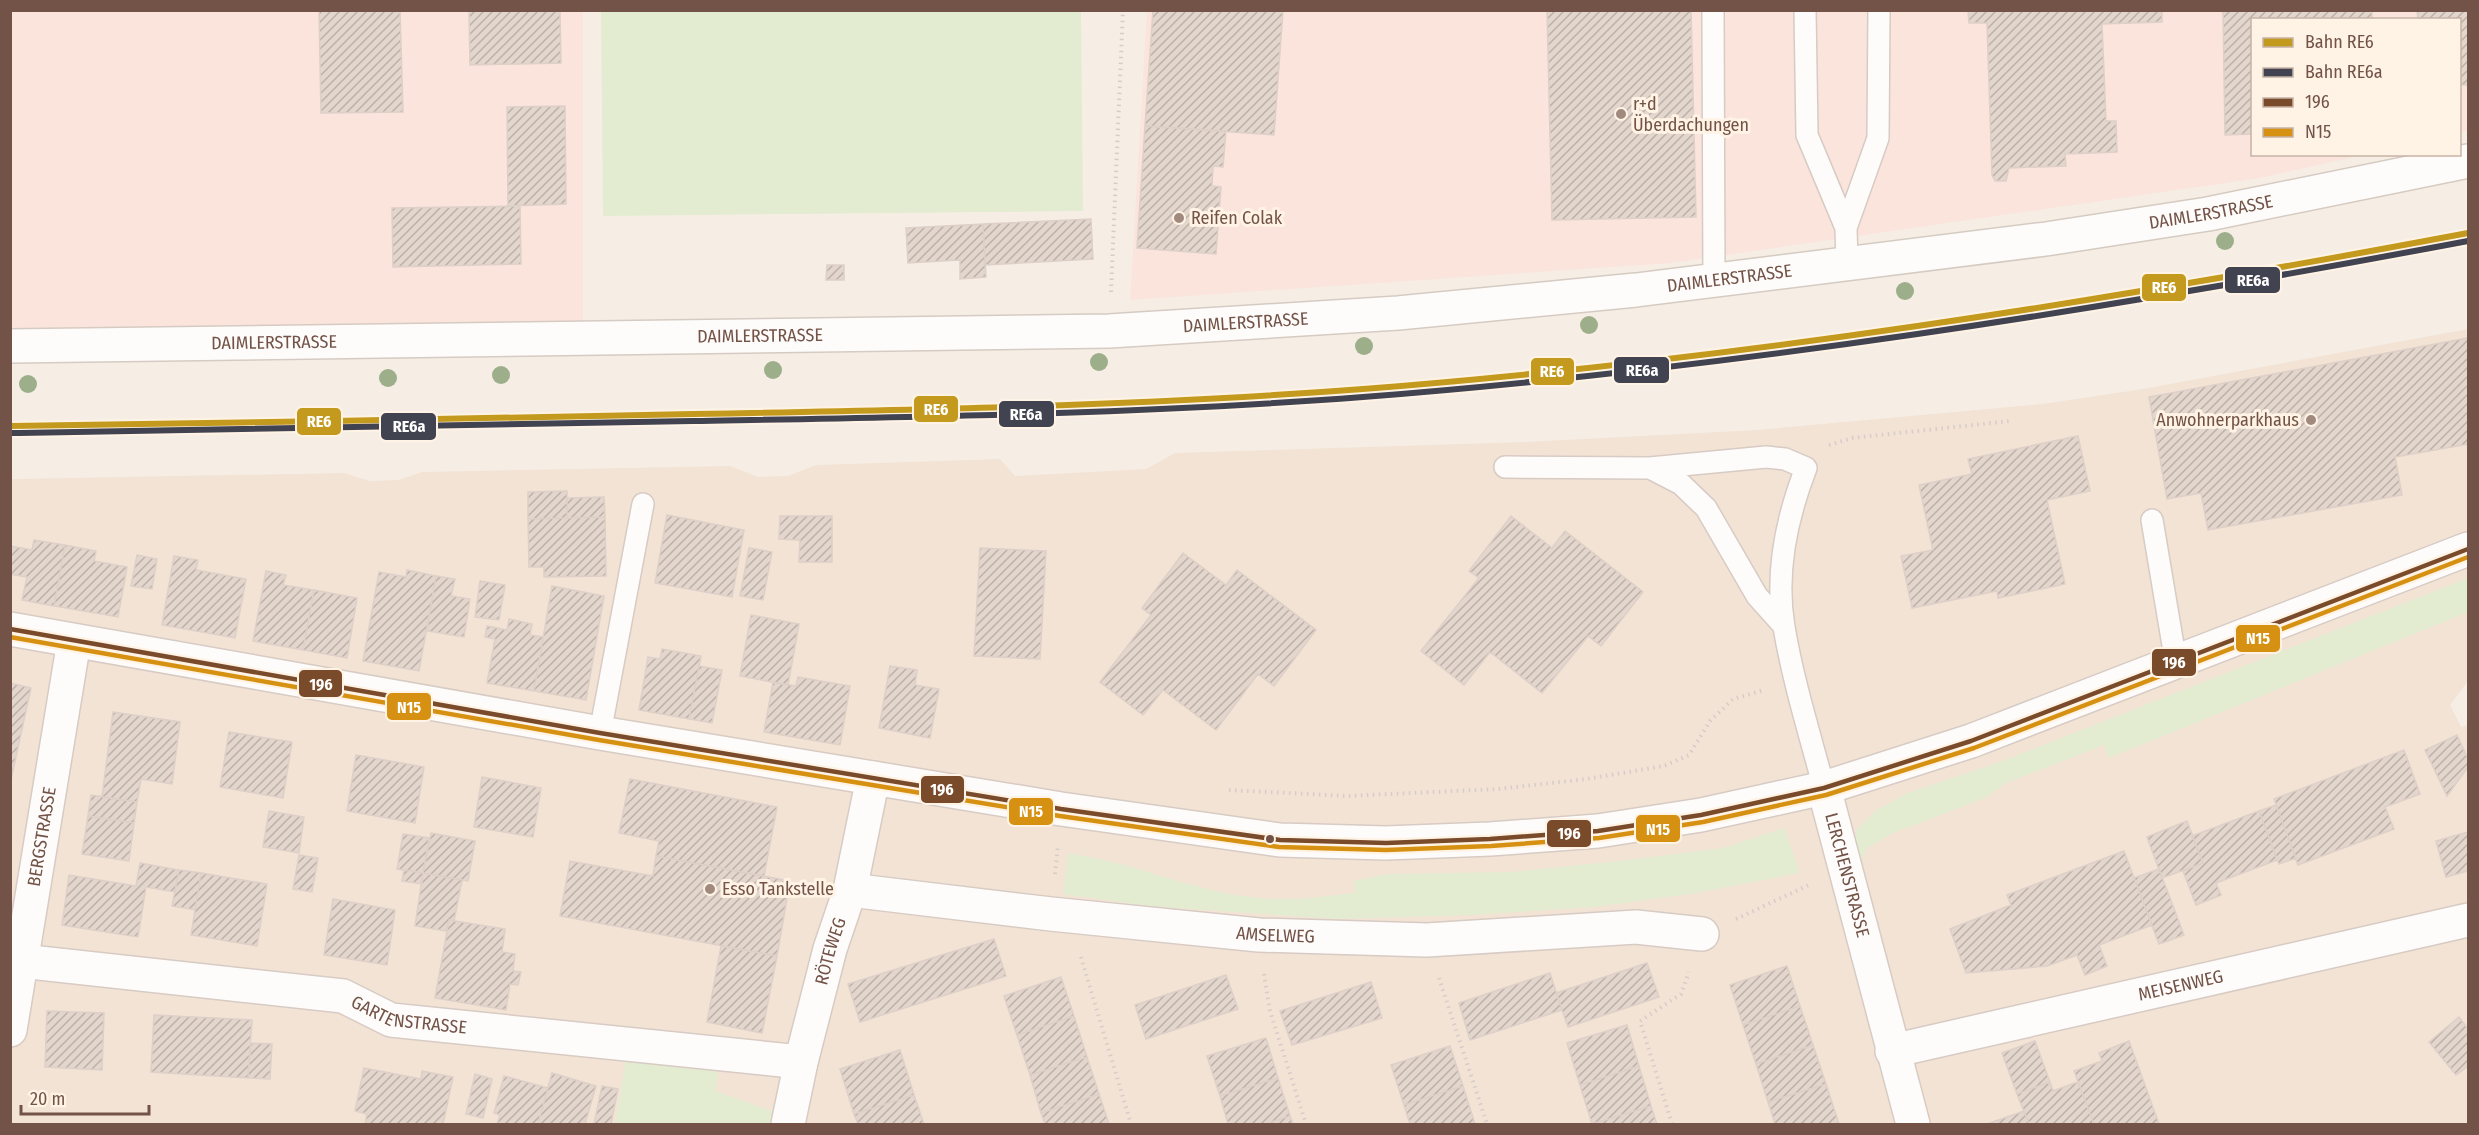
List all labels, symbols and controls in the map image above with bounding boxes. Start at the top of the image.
legend [2251,18,2461,156]
text: Bahn RE6 [2305,31,2374,53]
text: Bahn RE6a [2305,61,2383,83]
text: 196 [2305,91,2330,113]
place label: r+d Überdachungen [1633,93,1749,136]
marker: r+d Überdachungen [1614,107,1628,121]
text: N15 [2305,121,2331,143]
street label: DAIMLERSTRASSE [2147,190,2275,234]
place label: Reifen Colak [1191,207,1283,229]
marker: Reifen Colak [1172,211,1186,225]
street label: DAIMLERSTRASSE [1666,260,1793,297]
line badge: RE6a [2224,266,2281,294]
text: RE6a [2237,271,2269,290]
line badge: RE6 [2141,273,2187,302]
text: RE6 [2152,278,2176,297]
street label: DAIMLERSTRASSE [1182,308,1309,337]
street label: DAIMLERSTRASSE [697,324,823,348]
street label: DAIMLERSTRASSE [211,331,337,354]
line badge: RE6a [1613,356,1670,384]
line badge: RE6 [1530,357,1575,386]
text: RE6a [1626,361,1658,380]
text: RE6 [1540,362,1564,381]
line badge: RE6 [913,395,959,423]
text: RE6 [924,400,948,419]
line badge: RE6a [998,400,1055,428]
text: RE6a [1010,405,1042,424]
line badge: RE6 [296,407,342,436]
place label: Anwohnerparkhaus [2156,409,2299,431]
text: RE6 [307,412,331,431]
line badge: RE6a [380,412,437,441]
marker: Anwohnerparkhaus [2304,413,2318,427]
text: RE6a [393,417,425,436]
line badge: N15 [2235,624,2281,653]
text: N15 [2246,629,2270,648]
line badge: 196 [2151,648,2197,677]
text: 196 [2162,653,2186,672]
line badge: 196 [298,669,343,698]
text: 196 [309,675,333,694]
line badge: N15 [386,692,432,721]
text: N15 [397,698,421,717]
line badge: 196 [920,775,965,804]
text: 196 [930,780,954,799]
street label: BERGSTRASSE [23,785,61,888]
line badge: N15 [1008,797,1054,826]
text: N15 [1019,802,1043,821]
street label: LERCHENSTRASSE [1820,810,1874,940]
line badge: N15 [1635,814,1681,843]
line badge: 196 [1546,819,1592,848]
text: N15 [1646,820,1670,839]
text: 196 [1557,824,1581,843]
unlabelled marker [1264,833,1276,845]
place label: Esso Tankstelle [722,878,834,900]
marker: Esso Tankstelle [703,882,717,896]
street label: RÖTEWEG [810,915,851,987]
street label: AMSELWEG [1235,922,1315,948]
street label: MEISENWEG [2136,965,2225,1006]
street label: GARTENSTRASSE [347,991,468,1039]
scale bar [21,1078,148,1116]
text: 20 m [30,1088,65,1110]

